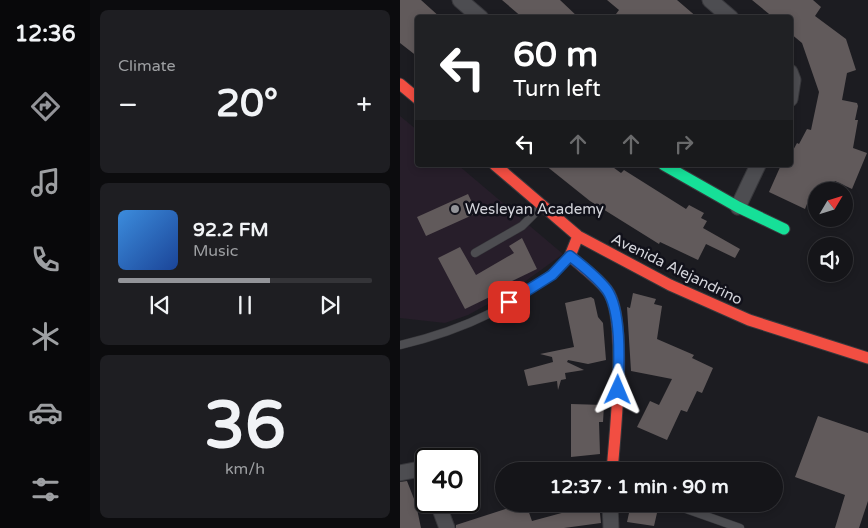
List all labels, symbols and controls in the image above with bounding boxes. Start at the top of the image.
text: 12:36 [15,21,75,47]
text: 60 m [513,34,598,76]
icon: left [430,35,495,100]
text: Climate [118,56,176,76]
text: Turn left [513,76,601,102]
text: 20° [216,81,278,127]
text: − [118,88,138,122]
text: + [356,88,372,122]
icon: directions [28,89,63,124]
icon: left [511,130,539,158]
icon: ahead [564,130,592,158]
icon: ahead [617,130,645,158]
icon: right [670,130,698,158]
icon: music [28,165,63,200]
north arrow [808,182,852,228]
map controls [808,182,853,282]
place label: Wesleyan Academy [465,200,604,218]
marker: Wesleyan Academy [449,203,461,215]
text: 92.2 FM [193,219,269,241]
street label: Avenida Alejandrino [609,229,745,309]
button: sound [808,237,853,282]
text: Music [193,241,238,261]
icon: phone [28,242,63,277]
pin [488,281,530,323]
icon: arrive [495,288,523,316]
icon: previous [146,291,174,319]
icon: pause [231,291,259,319]
icon: next [316,291,344,319]
icon: climate [28,319,63,354]
position arrow [591,363,643,415]
text: 36 [204,387,286,466]
icon: car [28,395,63,430]
speed limit sign: 40 [415,448,480,513]
text: km/h [225,459,265,479]
icon: filters [28,472,63,507]
text: 12:37 · 1 min · 90 m [549,476,729,498]

